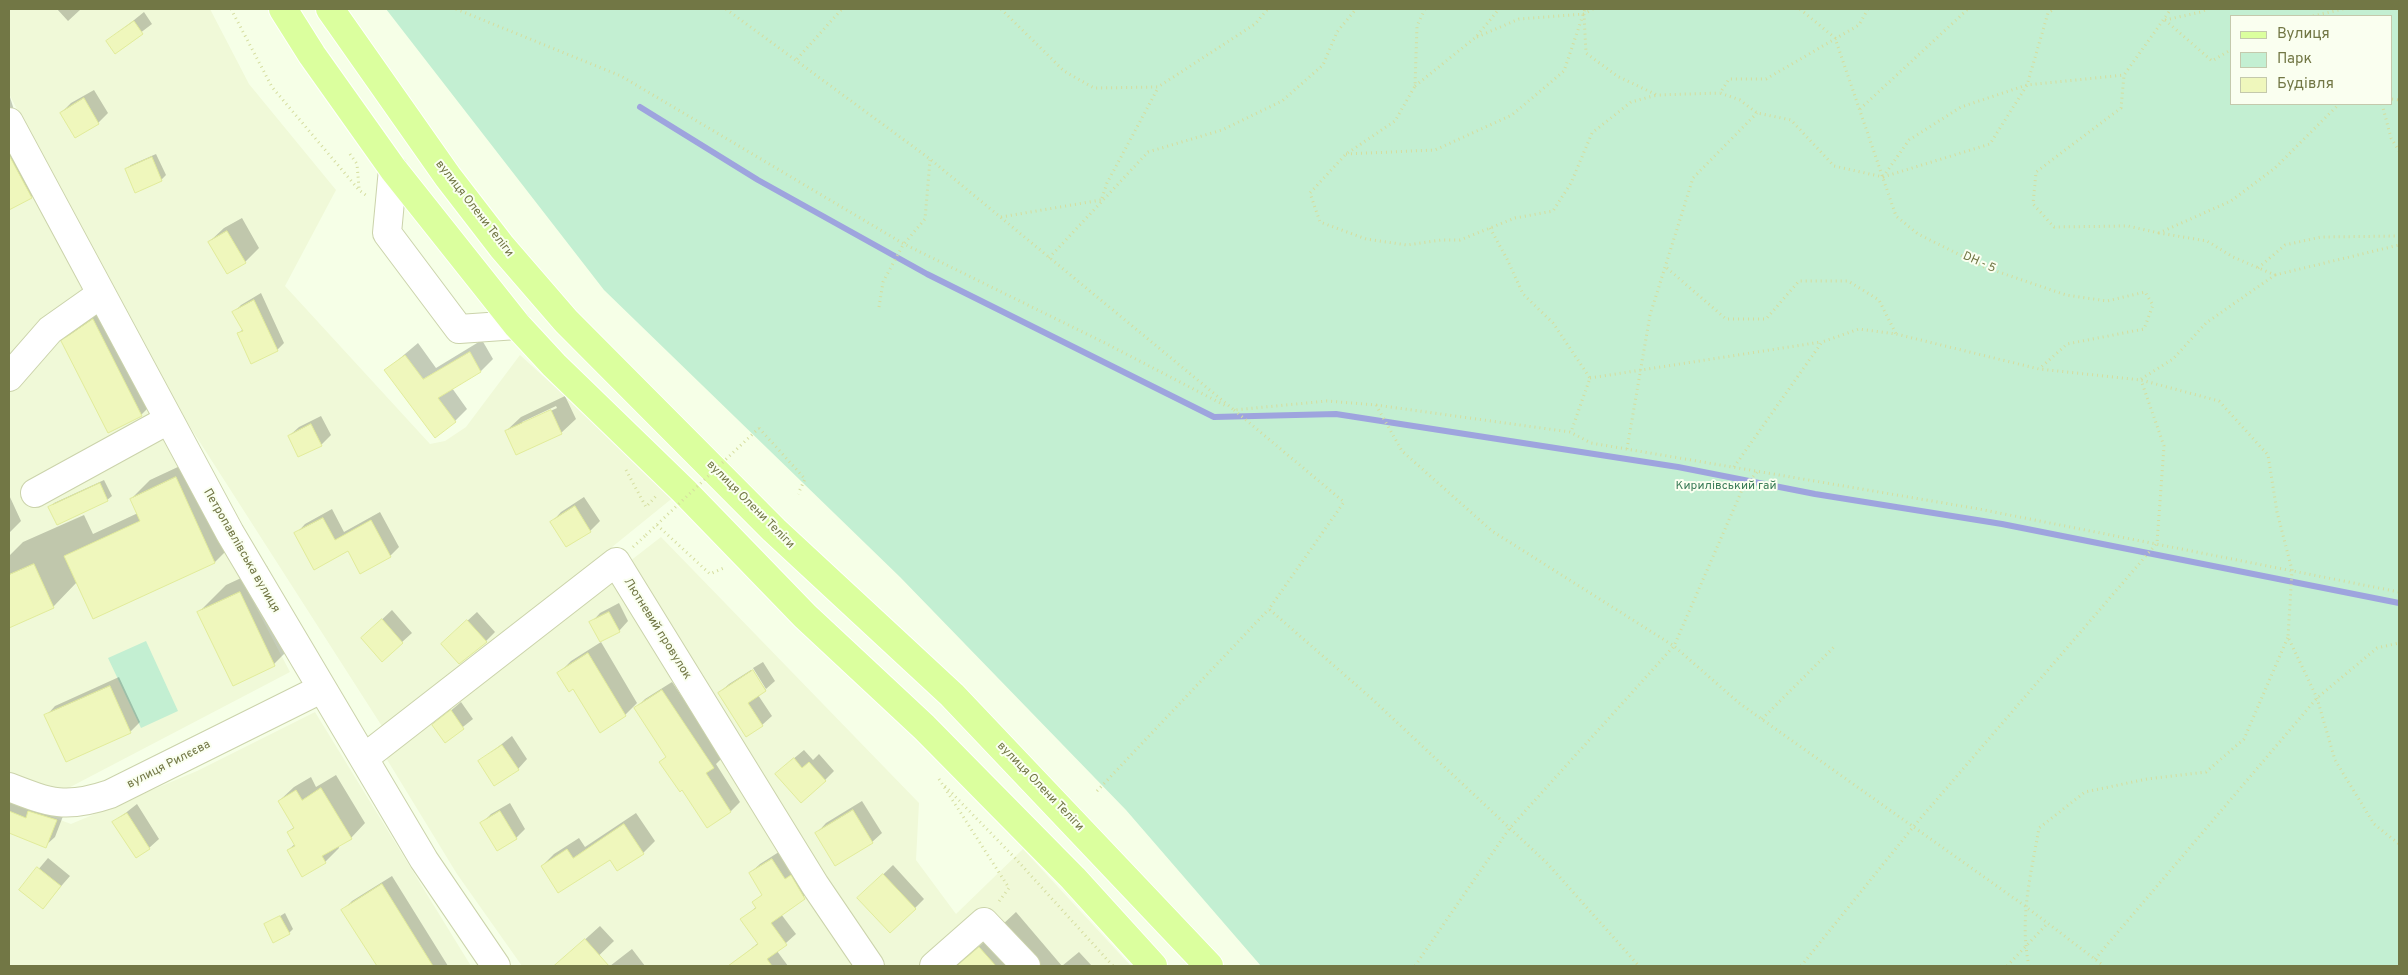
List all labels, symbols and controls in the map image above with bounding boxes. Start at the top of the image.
legend [2230,15,2393,105]
text: Вулиця [2277,25,2330,44]
text: Парк [2277,50,2312,69]
text: Будівля [2277,75,2334,94]
street label: вулиця Олени Теліги [432,158,516,260]
street label: DH - 5 [1960,249,1998,277]
street label: вулиця Олени Теліги [703,458,797,552]
park label: Кирилівський гай [1676,480,1776,494]
street label: Петропавлівська вулиця [200,486,282,616]
street label: Лютневий провулок [620,576,694,682]
street label: вулиця Рилєєва [125,738,213,792]
street label: вулиця Олени Теліги [994,739,1086,835]

